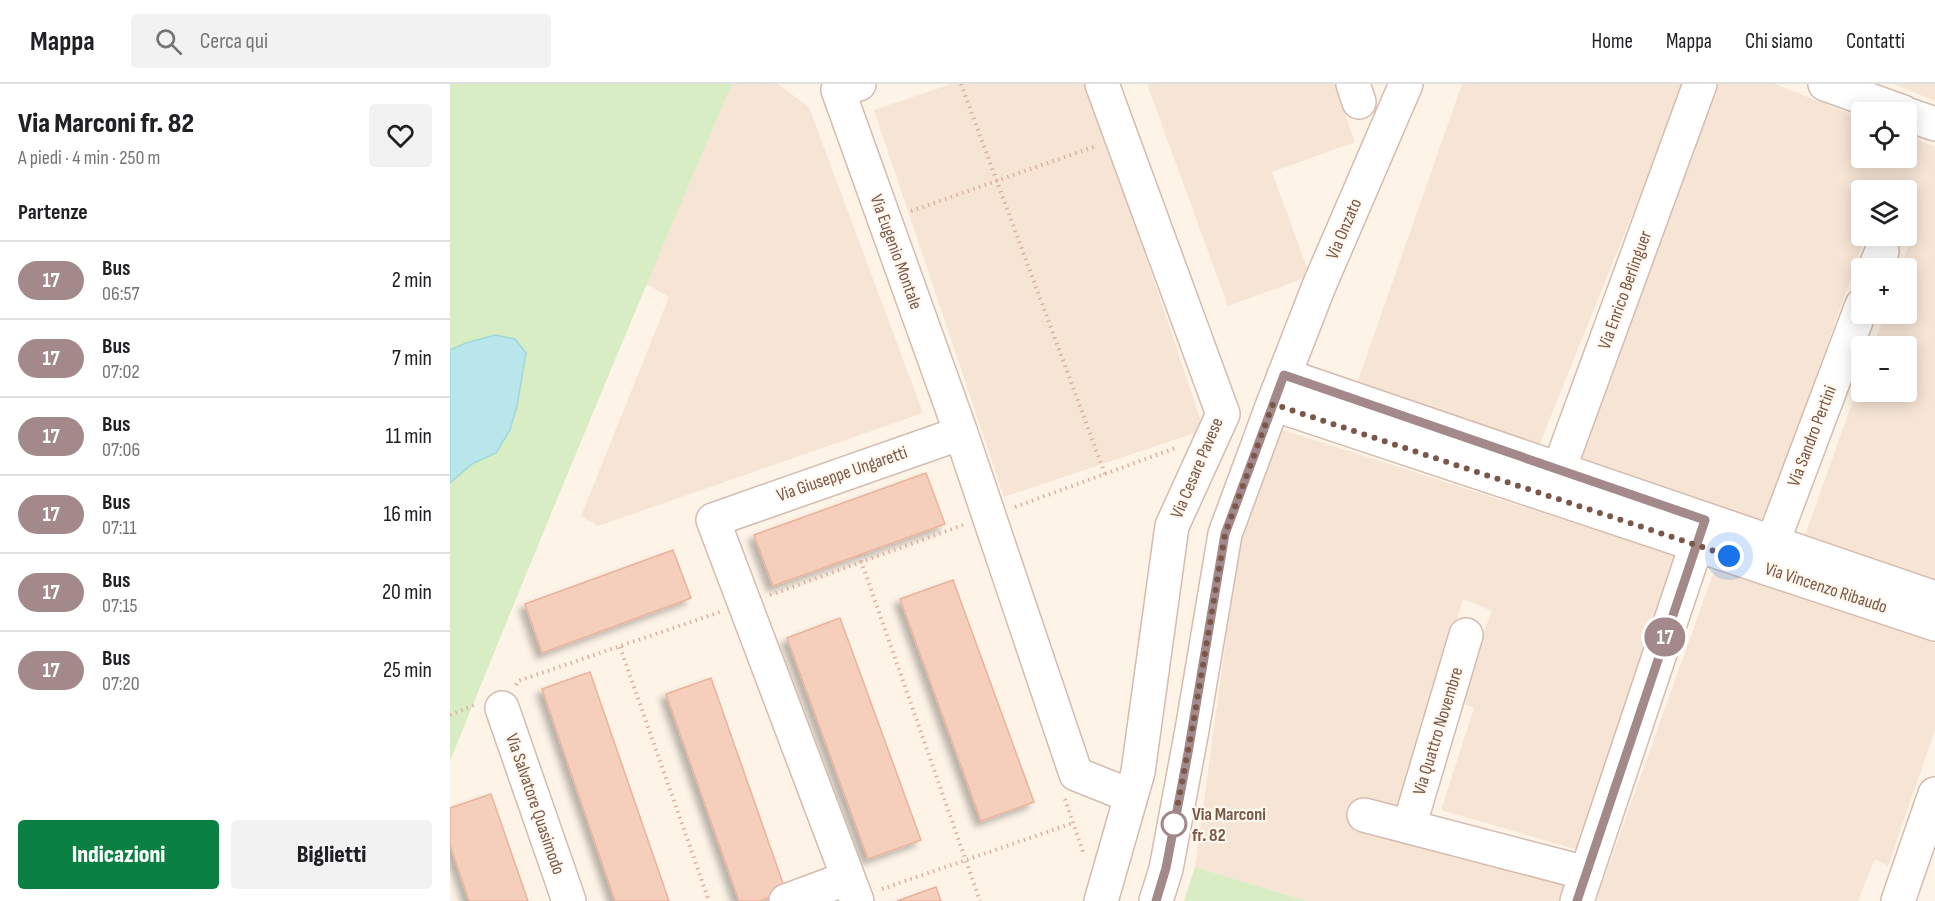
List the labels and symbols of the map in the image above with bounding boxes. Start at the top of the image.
street label: Via Eugenio Montale [865,192,927,312]
street label: Via Onzato [1322,195,1366,263]
street label: Via Enrico Berlinguer [1594,228,1656,352]
street label: Via Sandro Pertini [1783,383,1841,489]
street label: Via Cesare Pavese [1166,415,1228,521]
street label: Via Giuseppe Ungaretti [774,442,910,506]
your location [1714,541,1744,571]
street label: Via Vincenzo Ribaudo [1762,558,1890,618]
line badge: 17 [1638,618,1692,656]
street label: Via Quattro Novembre [1409,665,1467,797]
street label: Via Salvatore Quasimodo [501,731,569,877]
place label: Via Marconi fr. 82 [1192,804,1266,846]
marker: Via Marconi fr. 82 [1161,811,1187,837]

